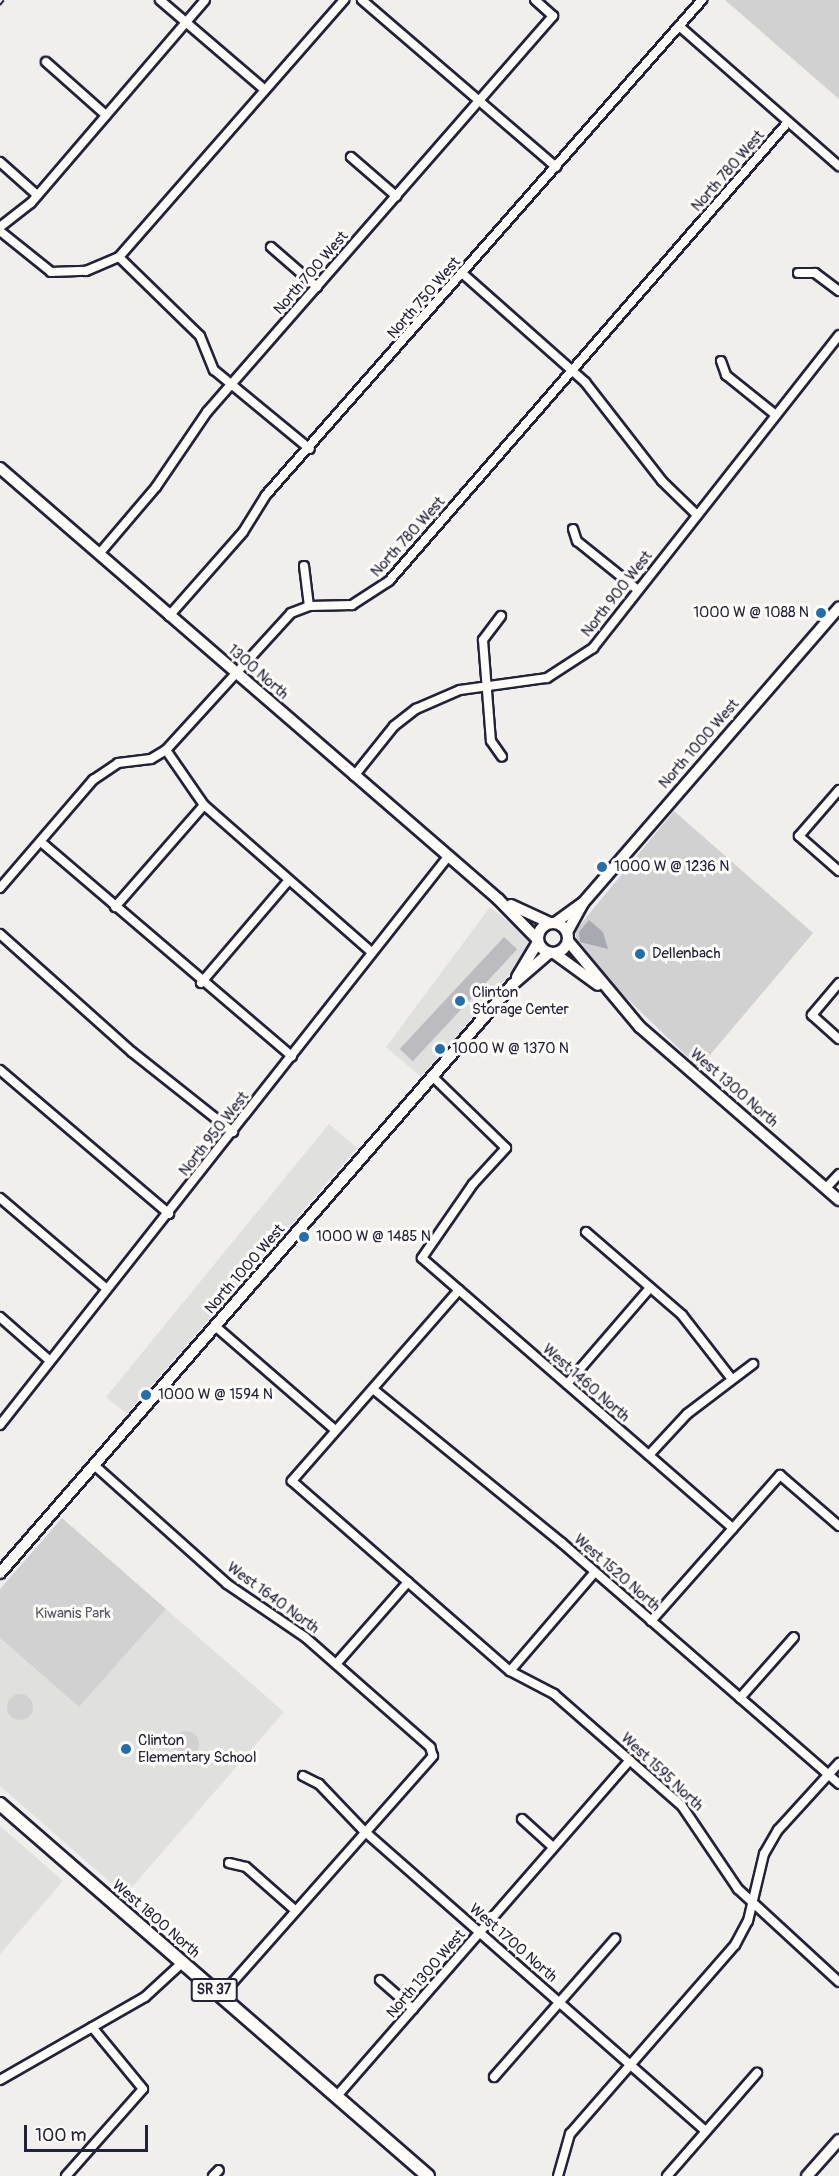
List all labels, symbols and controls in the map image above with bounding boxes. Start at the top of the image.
street label: North 780 West [688,127,768,215]
street label: North 700 West [270,228,352,318]
street label: North 750 West [384,253,464,343]
street label: North 780 West [367,493,449,581]
street label: North 900 West [578,547,656,641]
place label: 1000 W @ 1088 N [693,604,809,622]
marker: 1000 W @ 1088 N [814,606,828,620]
street label: 1300 North [224,641,292,703]
street label: North 1000 West [655,696,743,792]
place label: 1000 W @ 1236 N [614,858,729,876]
marker: 1000 W @ 1236 N [595,860,609,874]
place label: Dellenbach [652,945,721,963]
marker: Dellenbach [633,947,647,961]
place label: Clinton Storage Center [472,983,569,1018]
marker: Clinton Storage Center [453,994,467,1008]
place label: 1000 W @ 1370 N [452,1040,569,1058]
marker: 1000 W @ 1370 N [433,1042,447,1056]
street label: West 1300 North [686,1045,782,1131]
street label: North 950 West [175,1088,253,1180]
street label: North 1000 West [201,1221,289,1317]
place label: 1000 W @ 1485 N [316,1228,431,1246]
marker: 1000 W @ 1485 N [297,1230,311,1244]
street label: West 1460 North [539,1340,633,1426]
place label: 1000 W @ 1594 N [158,1386,273,1404]
marker: 1000 W @ 1594 N [139,1388,153,1402]
street label: West 1520 North [570,1531,664,1615]
street label: West 1640 North [223,1558,323,1638]
park label: Kiwanis Park [35,1605,111,1623]
street label: West 1595 North [617,1729,707,1815]
place label: Clinton Elementary School [138,1731,256,1766]
marker: Clinton Elementary School [119,1742,133,1756]
street label: West 1800 North [109,1876,203,1962]
street label: West 1700 North [465,1900,561,1986]
street label: North 1300 West [383,1926,469,2022]
road number: SR 37 [190,1979,238,2001]
scale bar [27,2113,152,2151]
text: 100 m [35,2124,87,2147]

